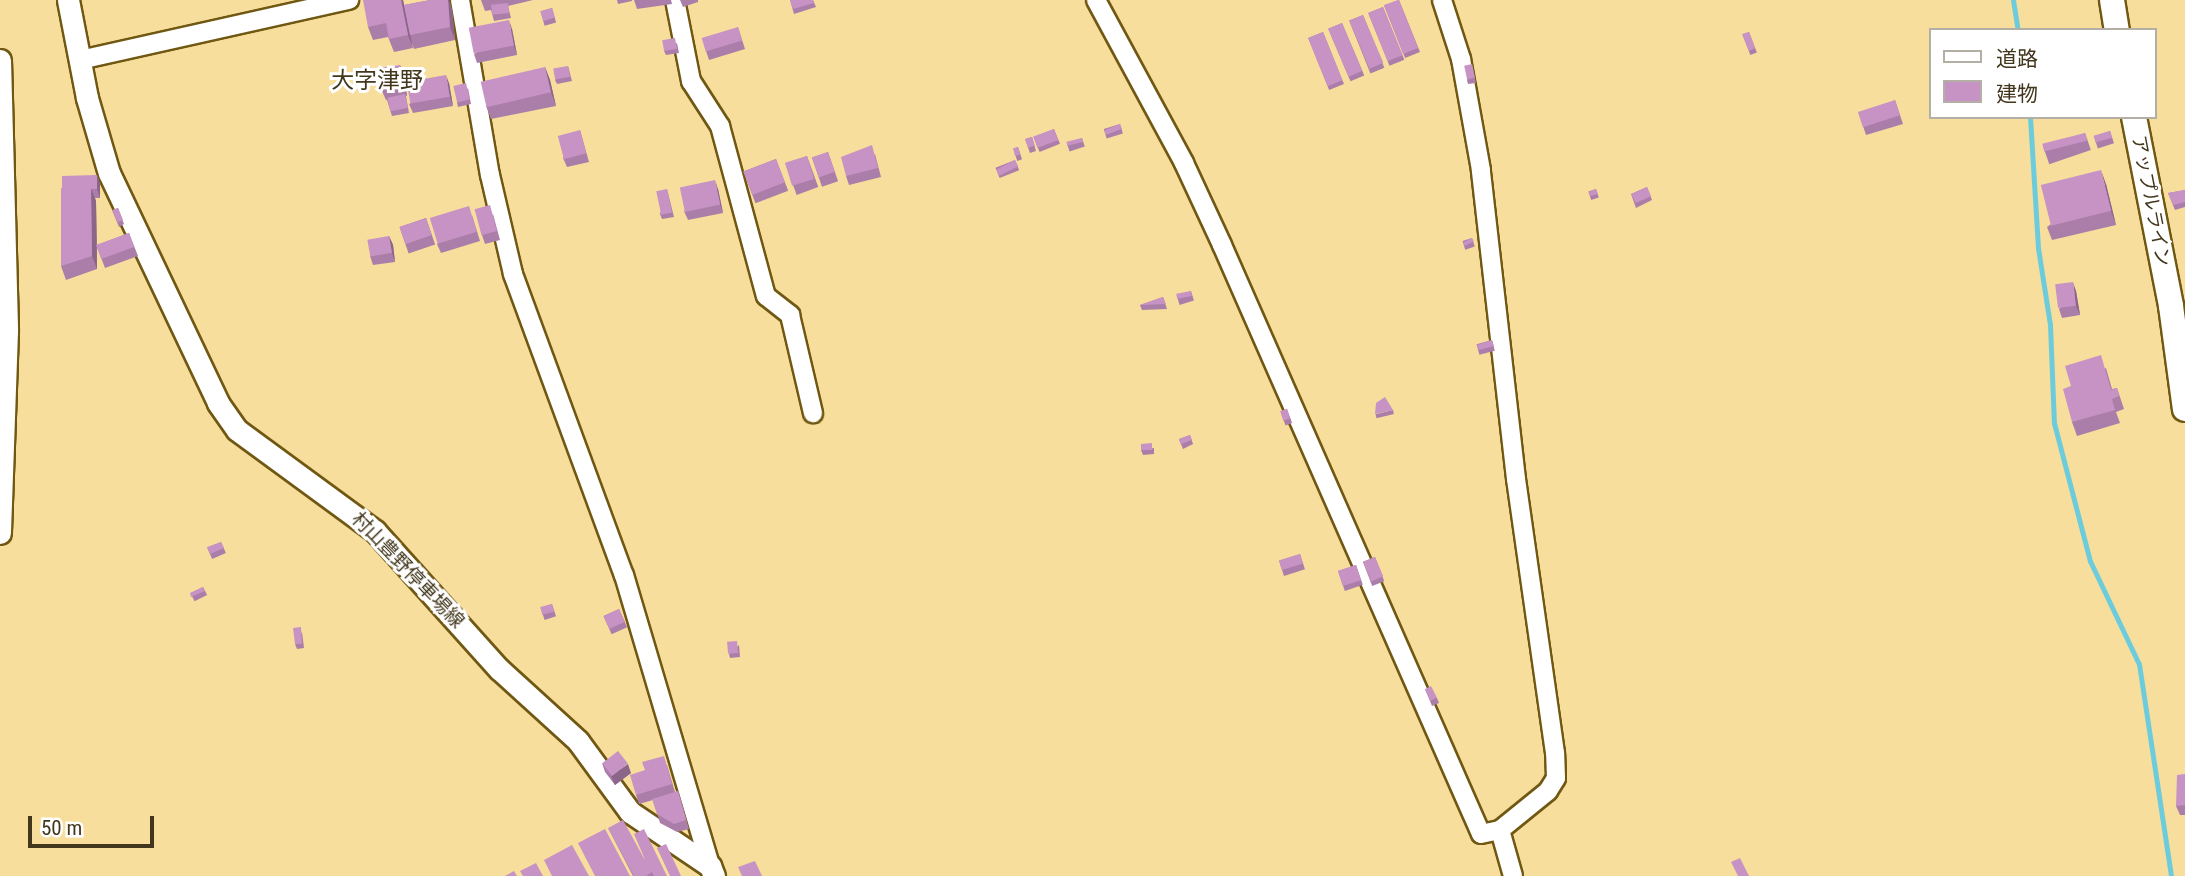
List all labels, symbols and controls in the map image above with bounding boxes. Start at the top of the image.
legend [1930,28,2157,119]
text: 道路 [1996,47,2038,71]
district label: 大字津野 [331,67,423,95]
text: 建物 [1996,82,2038,106]
street label: アップルライン [2127,134,2175,268]
street label: 村山豊野停車場線 [347,507,469,633]
scale bar [32,802,158,846]
text: 50 m [41,816,82,840]

